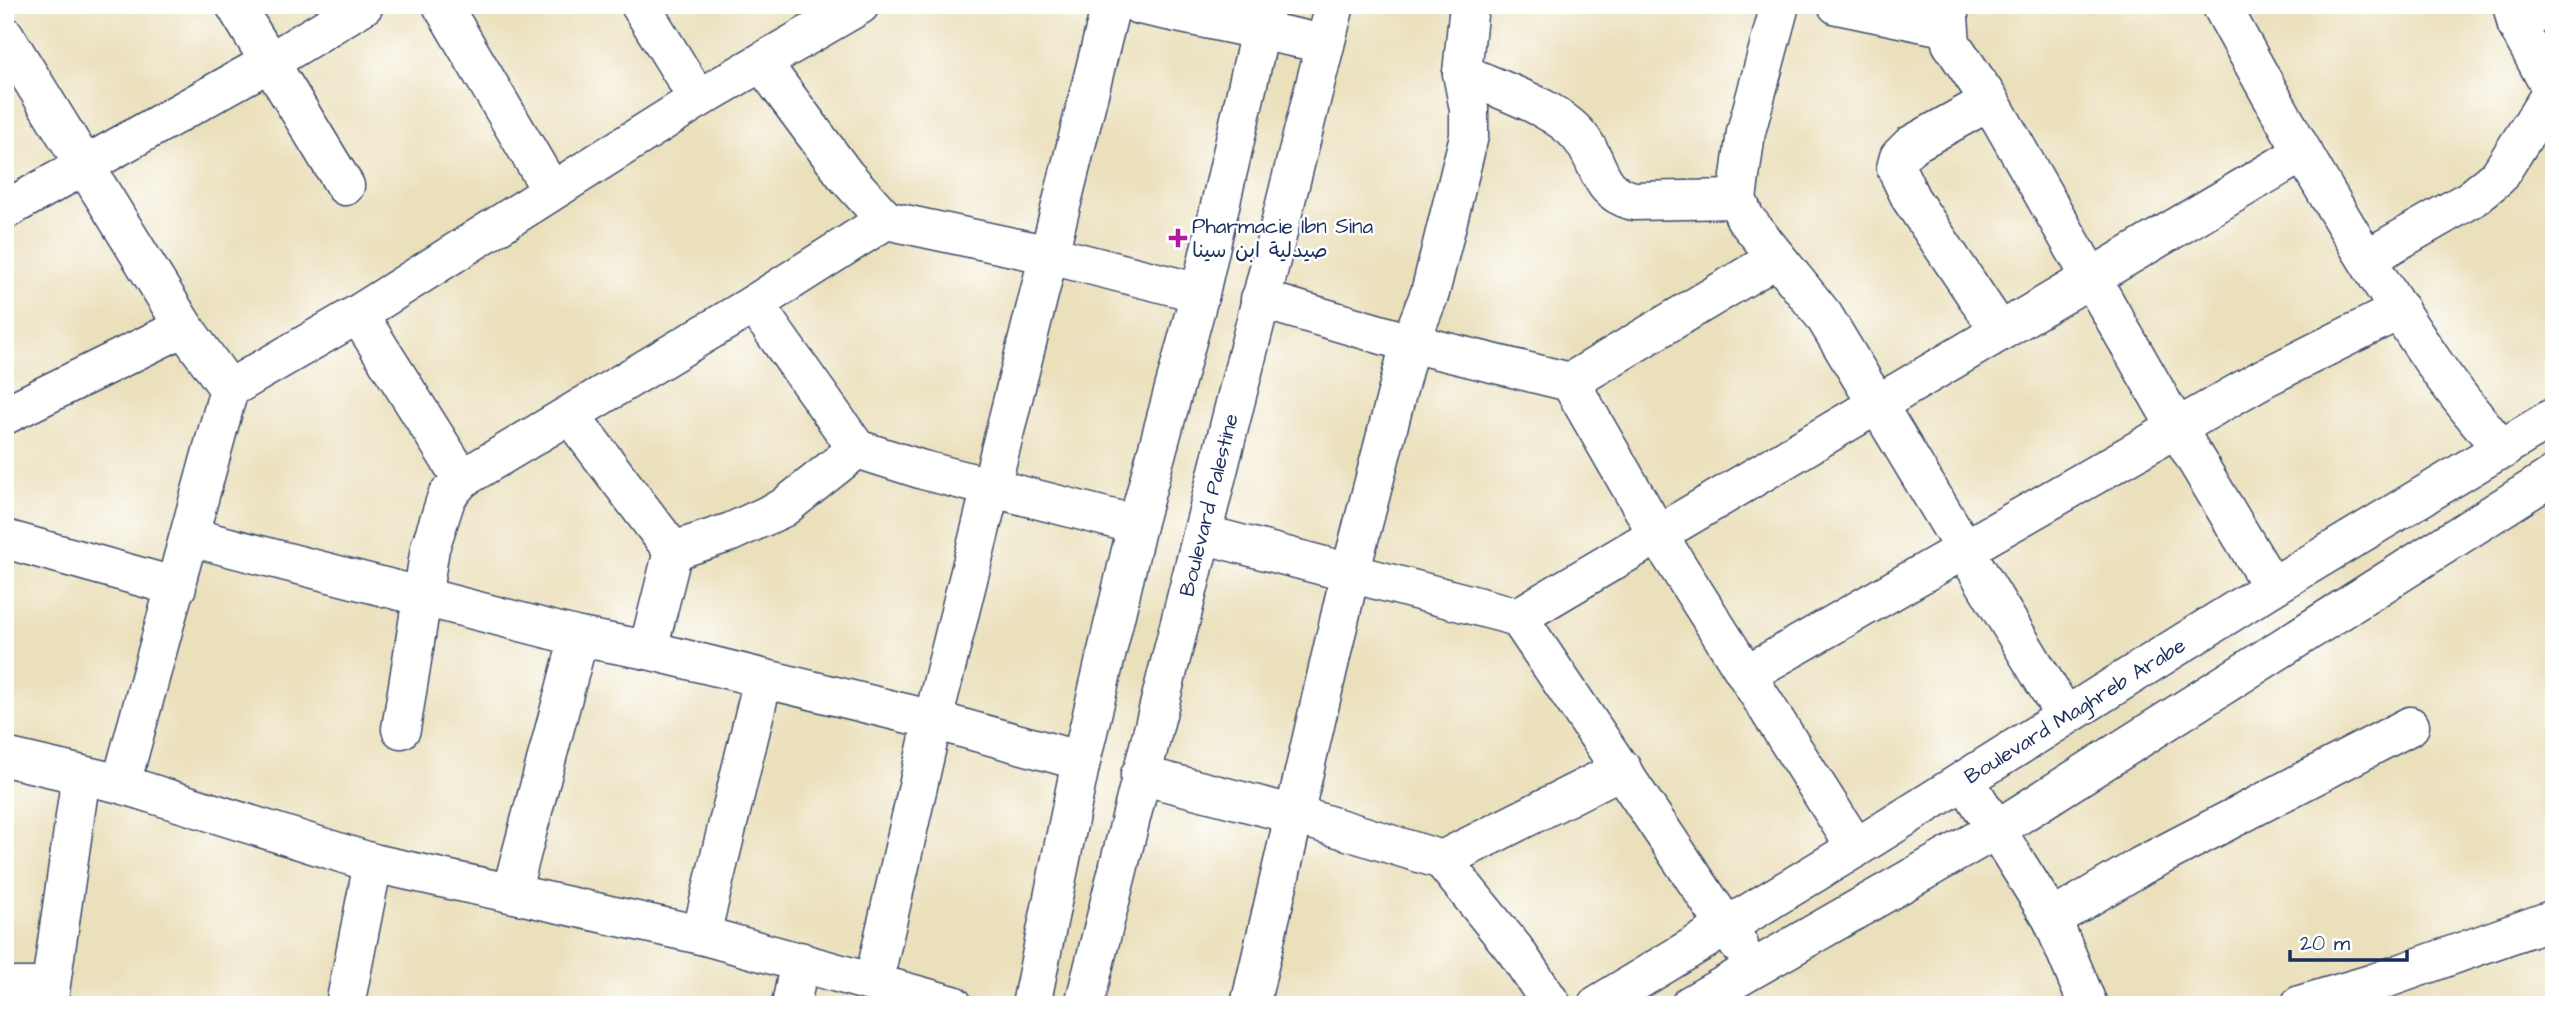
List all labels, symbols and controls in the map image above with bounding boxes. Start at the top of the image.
place label: Pharmacie Ibn Sina صيدلية ابن سينا [1192,212,1373,265]
marker: Pharmacie Ibn Sina صيدلية ابن سينا [1170,230,1186,246]
street label: Boulevard Palestine [1172,411,1246,599]
street label: Boulevard Maghreb Arabe [1959,631,2192,793]
scale bar [2290,919,2407,963]
text: 20 m [2300,929,2351,958]

